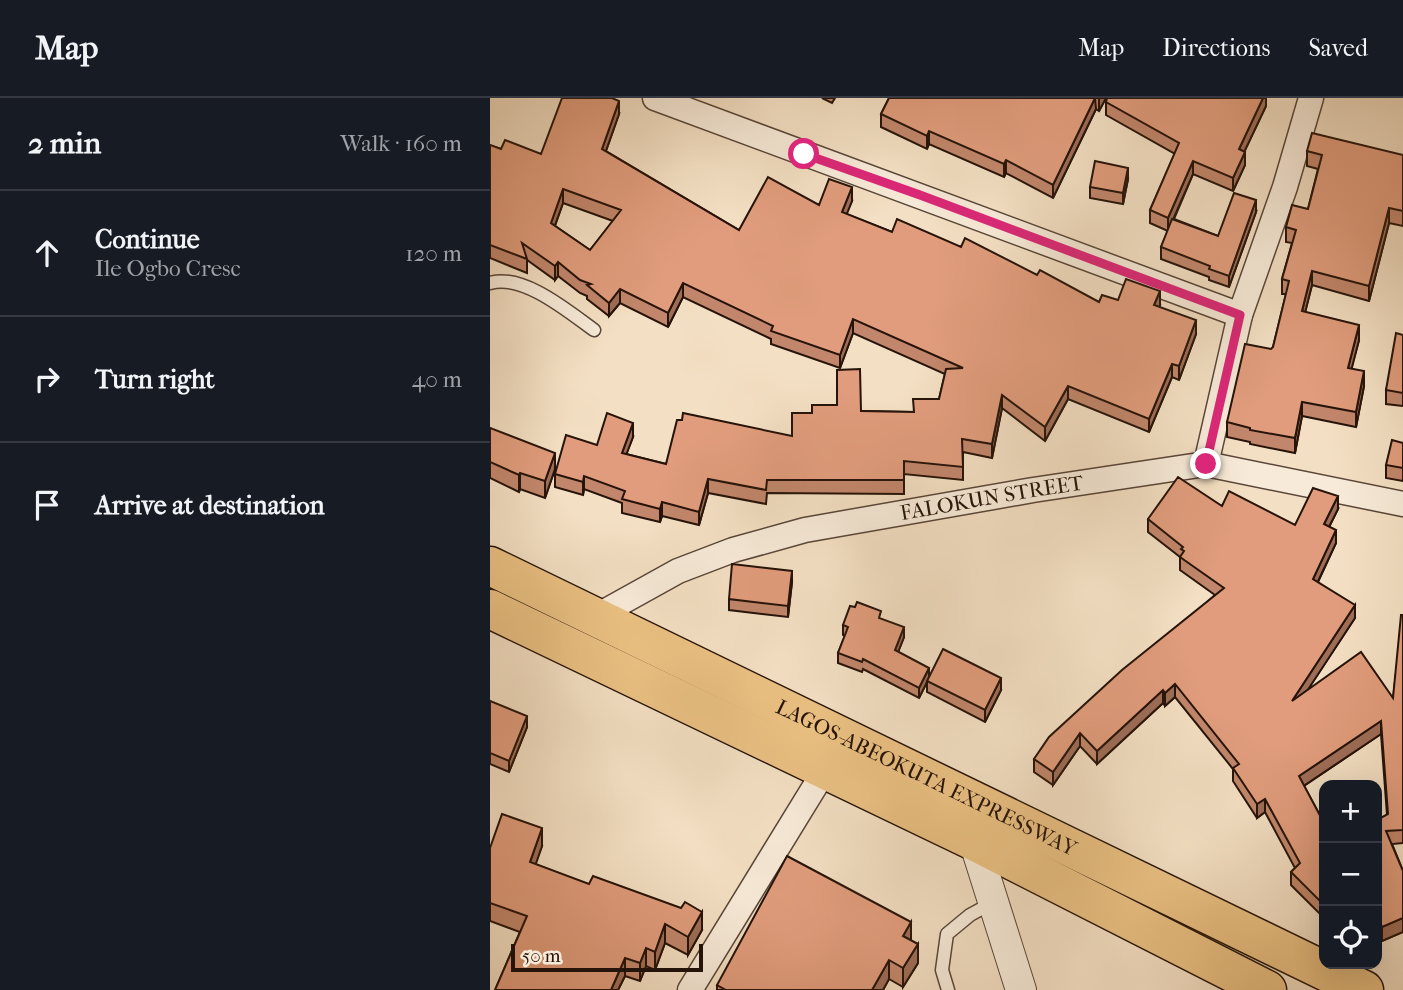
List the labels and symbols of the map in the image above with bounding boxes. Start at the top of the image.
route start [788,138,819,169]
route end [1190,448,1221,479]
street label: FALOKUN STREET [898,470,1086,525]
street label: LAGOS-ABEOKUTA EXPRESSWAY [772,695,1081,861]
scale bar [511,941,704,973]

